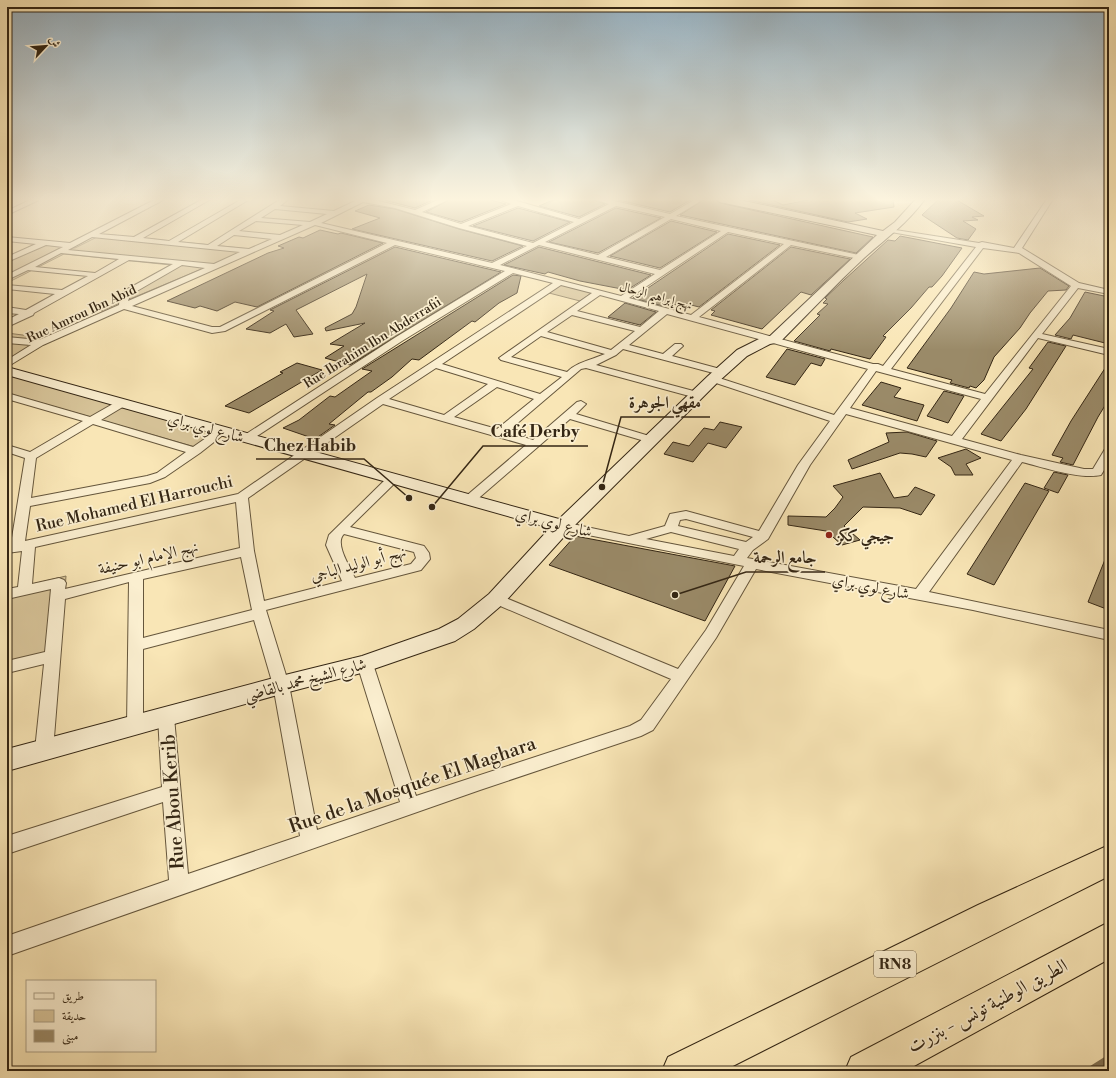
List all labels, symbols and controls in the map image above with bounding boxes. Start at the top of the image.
north arrow [26,26,66,66]
text: ش [45,34,63,50]
street label: نهج إبراهيم الرحال [616,279,694,318]
street label: Rue Amrou Ibn Abid [24,281,139,346]
street label: Rue Ibrahim Ibn Abderrafii [301,294,444,392]
callout: مقهي الجوهرة [621,388,710,417]
text: مقهي الجوهرة [629,392,701,418]
street label: شارع لوي براي [165,408,246,451]
callout: Café Derby [483,417,588,446]
text: Café Derby [491,421,580,443]
callout: Chez Habib [256,430,364,459]
text: Chez Habib [264,435,356,457]
street label: Rue Mohamed El Harrouchi [34,472,235,536]
street label: شارع لوي براي [513,504,594,545]
place label: جيجي ككز [835,526,894,550]
marker: جيجي ككز [824,530,834,540]
street label: نهج الإمام ابو حنيفة [96,537,201,583]
street label: نهج أبو الوليد الباجي [308,540,409,590]
callout: جامع الرحمة [746,543,825,572]
text: جامع الرحمة [753,547,817,573]
street label: شارع لوي براي [830,570,911,607]
street label: شارع الشيخ محمد بالقاضي [242,654,370,711]
street label: Rue de la Mosquée El Maghara [286,731,540,839]
street label: Rue Abou Kerib [156,734,190,870]
road number: RN8 [874,951,916,977]
street label: الطريق الوطنية تونس - بنزرت [903,953,1072,1059]
legend [26,980,156,1052]
text: طريق [62,989,84,1004]
text: حديقة [62,1009,86,1024]
text: مبنى [62,1029,78,1045]

